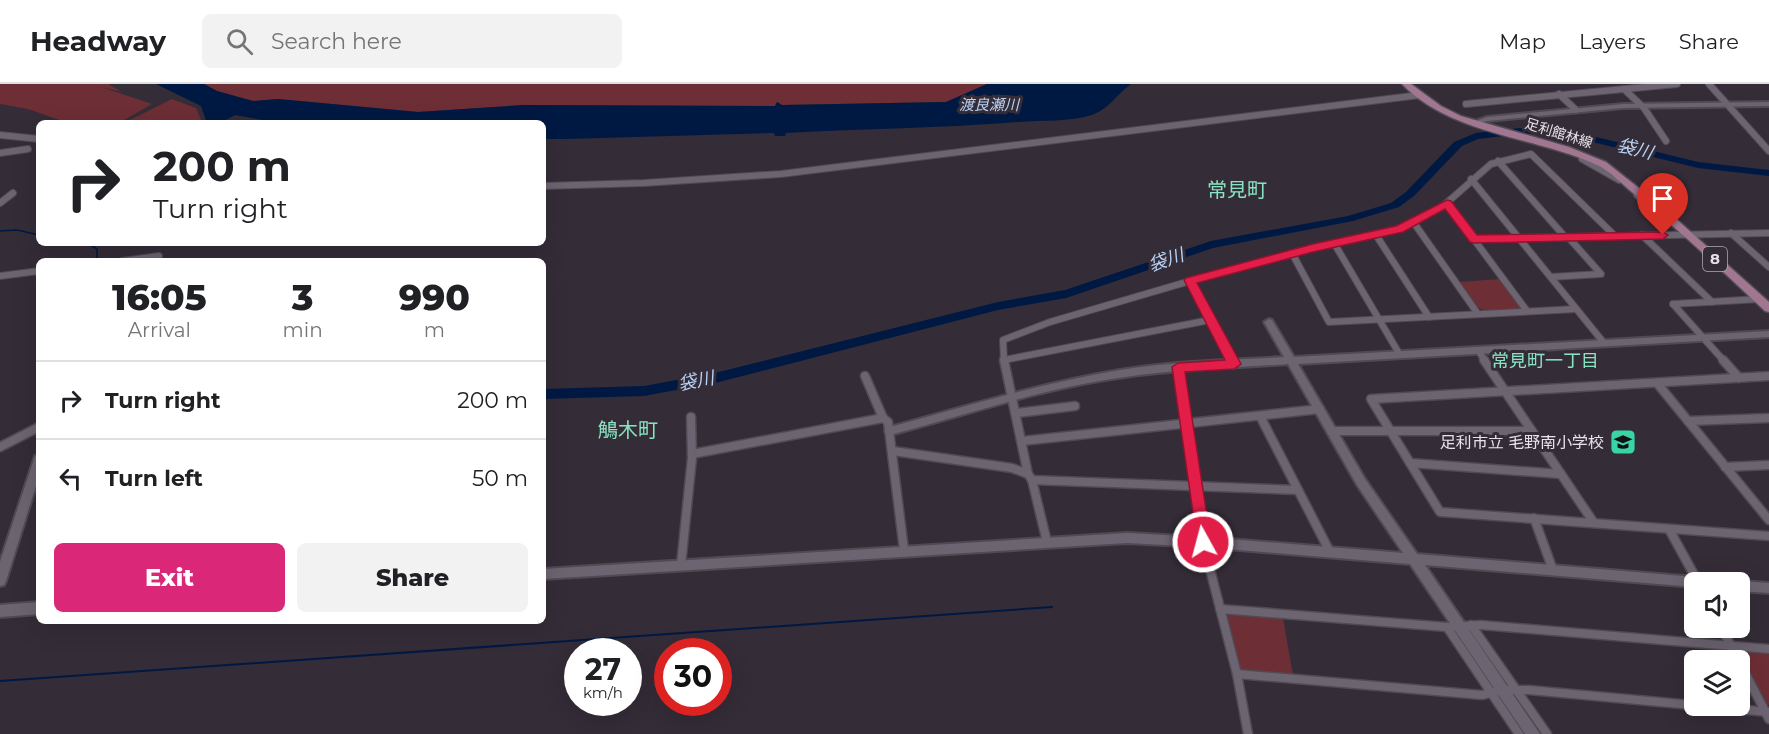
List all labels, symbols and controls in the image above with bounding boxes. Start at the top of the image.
search box [202,14,622,68]
text: Headway [30,24,166,58]
icon: search [223,25,256,58]
text: Search here [271,28,402,55]
text: Map [1499,29,1546,54]
text: Layers [1579,29,1646,54]
text: Share [1679,29,1739,54]
water label: 渡良瀬川 [959,95,1021,114]
street label: 足利館林線 [1523,114,1595,152]
water label: 袋川 [1615,134,1657,165]
text: 200 m [153,140,291,192]
icon: right [54,144,132,222]
pin [1637,173,1688,235]
district label: 常見町 [1207,178,1267,202]
icon: arrive [1646,182,1679,215]
text: Turn right [153,192,288,225]
water label: 袋川 [1145,243,1188,276]
road number: 8 [1703,247,1727,271]
text: 16:05 [112,275,207,319]
text: 3 [292,275,313,319]
text: 990 [399,275,470,319]
text: Arrival [128,318,191,342]
text: min [283,318,323,342]
text: m [424,318,445,342]
district label: 常見町一丁目 [1491,350,1599,372]
water label: 袋川 [676,366,718,395]
icon: right [54,384,87,417]
text: Turn right [105,387,220,414]
text: 200 m [457,387,528,414]
district label: 鵤木町 [598,418,658,442]
school or university icon: 足利市立 毛野南小学校 [1608,427,1638,457]
place label: 足利市立 毛野南小学校 [1440,433,1604,452]
icon: left [54,462,87,495]
text: Turn left [105,465,203,492]
text: 50 m [472,465,528,492]
position arrow [1171,510,1235,574]
button: Exit [54,543,285,612]
button: Share [297,543,528,612]
map controls [1684,572,1750,716]
button: sound [1684,572,1750,638]
speed limit sign: 30 [654,638,732,716]
button: layers [1684,650,1750,716]
text: 27 [585,651,621,688]
text: km/h [583,683,623,702]

